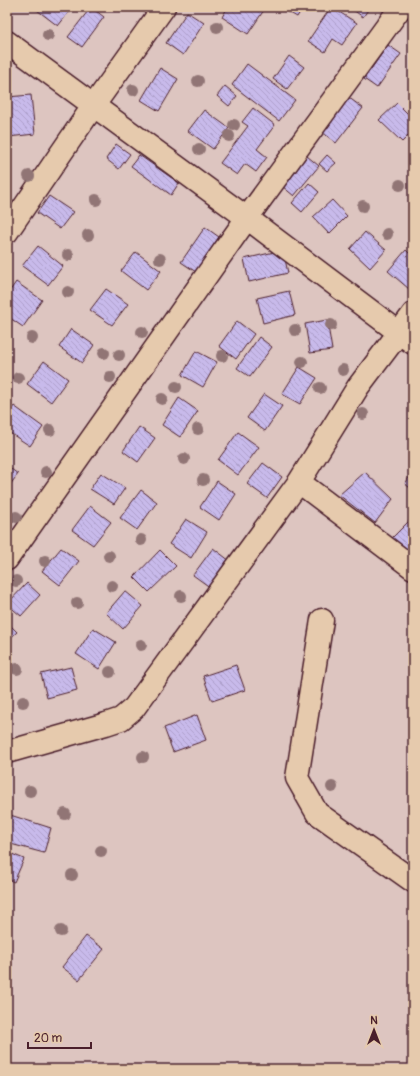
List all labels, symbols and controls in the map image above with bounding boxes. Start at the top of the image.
north arrow [354,1010,394,1050]
text: N [370,1014,378,1027]
scale bar [28,1024,91,1050]
text: 20 m [34,1031,63,1046]

